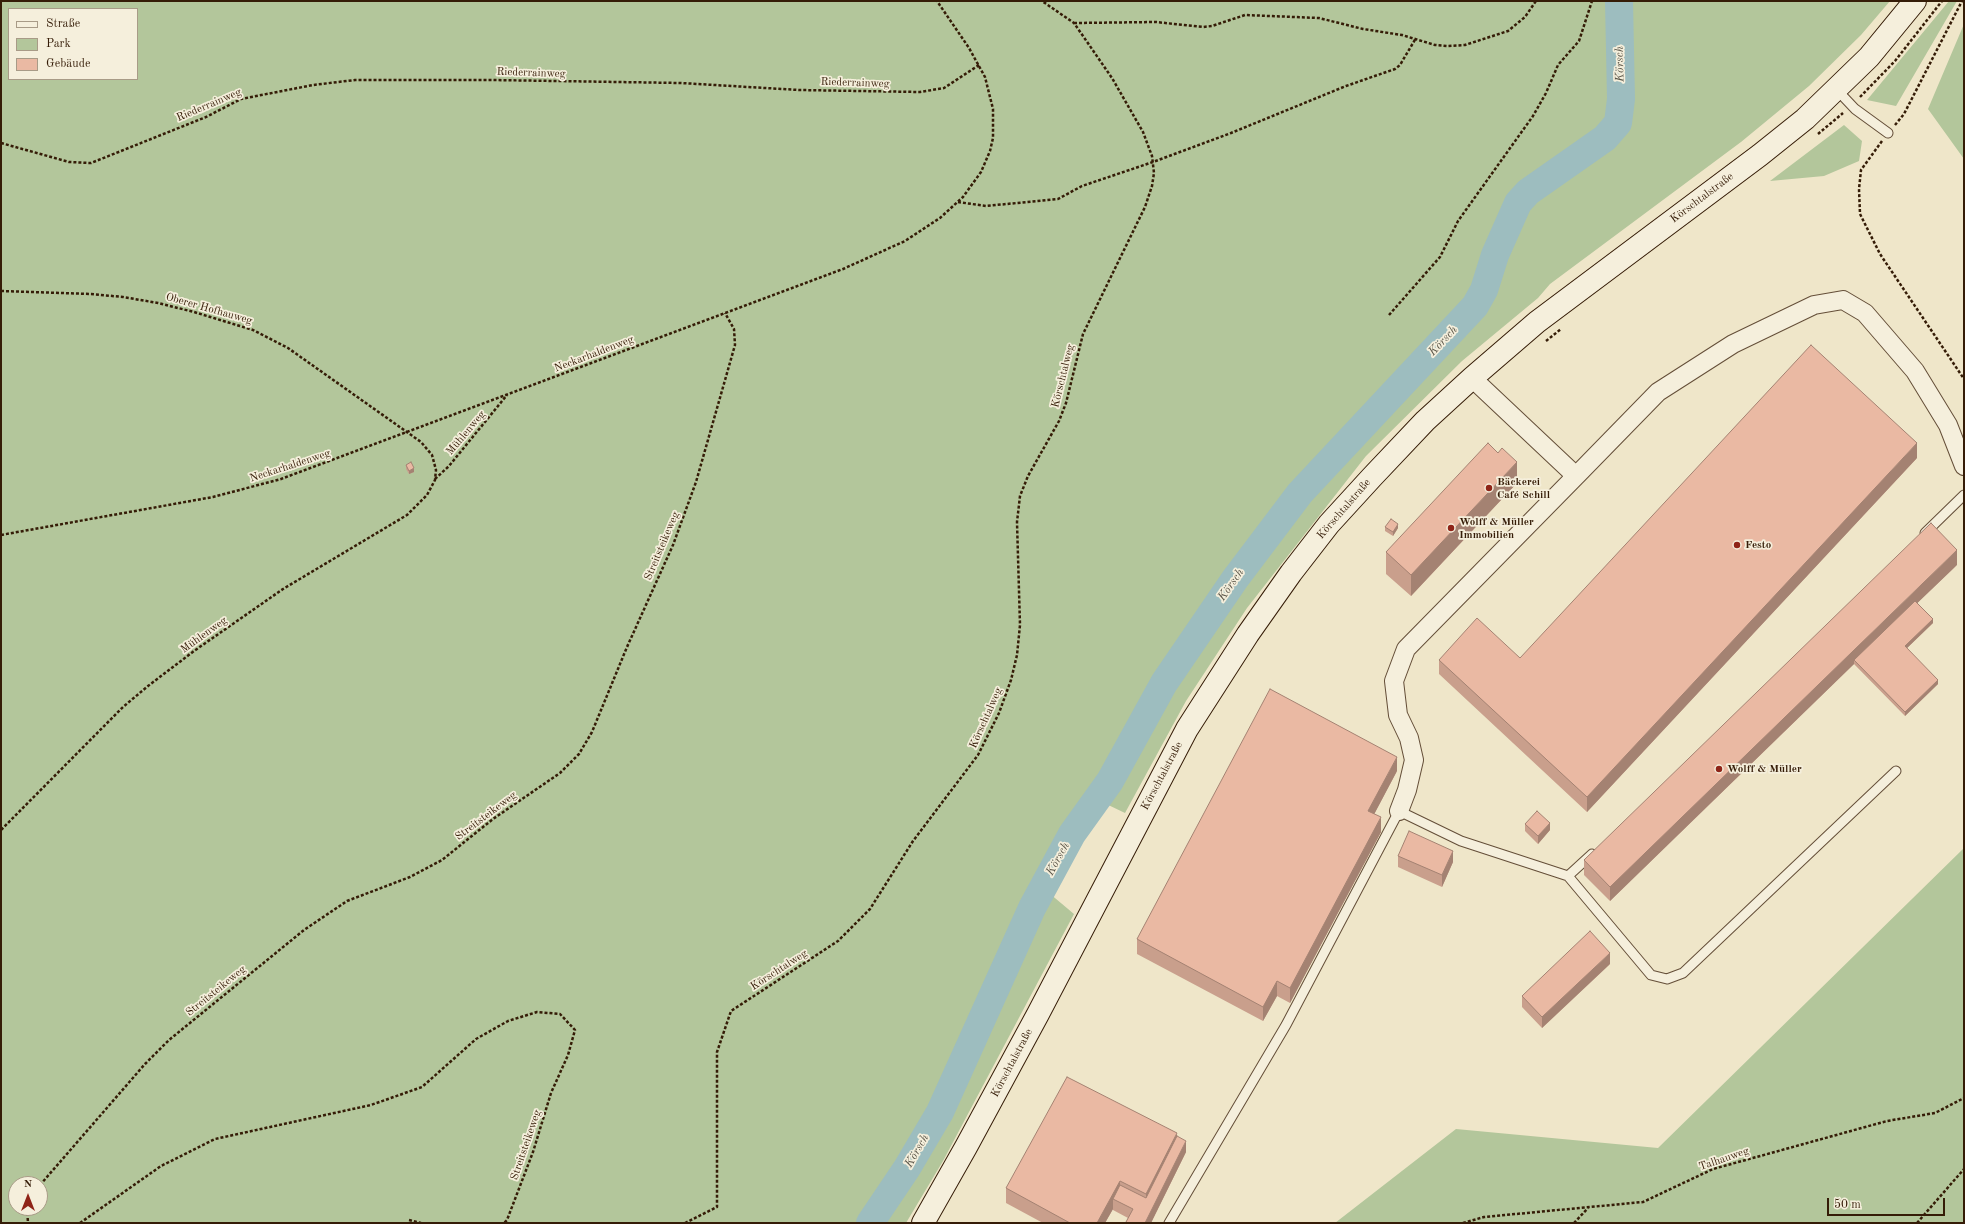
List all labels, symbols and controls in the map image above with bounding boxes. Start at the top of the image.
legend [8,8,138,80]
text: Straße [46,18,80,30]
text: Park [46,38,71,50]
water label: Körsch [1612,46,1628,82]
text: Gebäude [46,58,90,70]
street label: Riederrainweg [496,65,566,81]
street label: Riederrainweg [820,75,890,91]
street label: Riederrainweg [175,85,243,125]
street label: Körschtalstraße [1668,170,1736,226]
street label: Oberer Hofhauweg [164,290,254,328]
water label: Körsch [1425,323,1461,359]
street label: Neckarhaldenweg [552,333,636,375]
street label: Körschtalweg [1049,343,1077,409]
street label: Mühlenweg [444,408,488,458]
street label: Neckarhaldenweg [248,447,332,485]
place label: Bäckerei Café Schill [1497,475,1550,501]
street label: Körschtalstraße [1314,476,1374,542]
marker: Bäckerei Café Schill [1484,483,1494,493]
street label: Streitsteikeweg [642,510,682,582]
place label: Wolff & Müller Immobilien [1459,515,1534,541]
marker: Wolff & Müller Immobilien [1446,523,1456,533]
place label: Festo [1745,538,1771,552]
marker: Festo [1732,540,1742,550]
water label: Körsch [1215,566,1247,604]
street label: Mühlenweg [178,614,230,656]
street label: Körschtalweg [967,686,1005,750]
street label: Körschtalstraße [1138,740,1186,812]
place label: Wolff & Müller [1727,762,1802,776]
marker: Wolff & Müller [1714,764,1724,774]
street label: Streitsteikeweg [453,789,519,843]
water label: Körsch [1043,840,1073,878]
street label: Körschtalweg [748,947,810,993]
street label: Streitsteikeweg [183,963,249,1019]
street label: Körschtalstraße [988,1027,1036,1099]
street label: Streitsteikeweg [508,1108,544,1182]
water label: Körsch [902,1132,932,1170]
street label: Talhauweg [1697,1144,1751,1174]
north arrow [8,1176,48,1216]
text: N [24,1179,32,1190]
scale bar [1829,1190,1947,1216]
text: 50 m [1834,1199,1861,1211]

